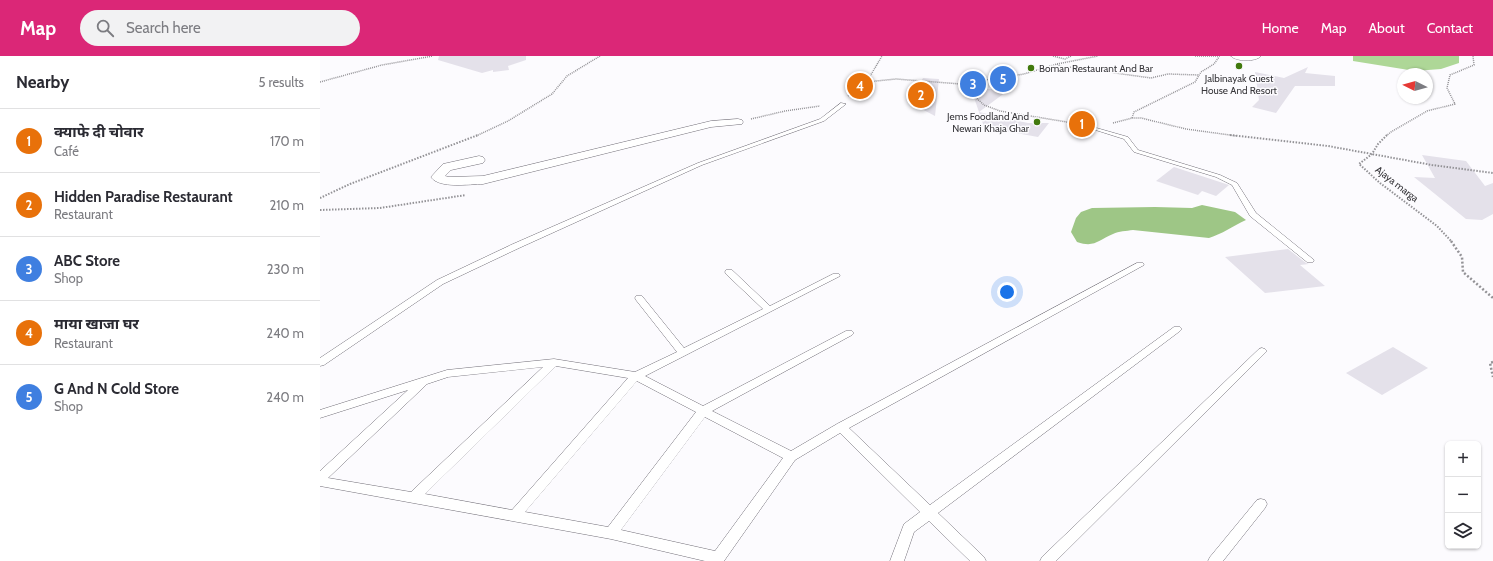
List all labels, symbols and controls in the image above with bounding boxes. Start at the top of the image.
search box [80,10,360,46]
text: Map [20,17,56,40]
icon: search [94,17,116,39]
text: Search here [126,19,201,37]
text: Home [1262,19,1299,37]
text: Map [1321,19,1346,37]
text: About [1368,19,1405,37]
text: Contact [1427,19,1473,37]
marker: Jalbinayak Guest House And Resort [1234,61,1244,71]
place label: Boman Restaurant And Bar [1039,62,1154,75]
marker: Boman Restaurant And Bar [1026,63,1036,73]
pin: 5 [990,64,1016,94]
north arrow [1397,68,1433,104]
pin: 3 [960,69,986,99]
pin: 4 [847,71,873,101]
text: Nearby [16,72,69,92]
place label: Jalbinayak Guest House And Resort [1201,72,1278,97]
text: 5 results [258,74,304,90]
pin: 2 [908,80,934,110]
pin: 1 [1069,109,1095,139]
place label: Jems Foodland And Newari Khaja Ghar [946,110,1030,135]
marker: Jems Foodland And Newari Khaja Ghar [1032,117,1042,127]
text: क्याफे दी चोवार [54,123,144,141]
text: 1 [27,133,31,149]
text: 170 m [270,133,304,149]
text: Café [54,143,79,159]
street label: Ajaya marga [1373,163,1421,205]
text: Hidden Paradise Restaurant [54,188,233,206]
text: 2 [26,197,32,213]
text: 210 m [270,197,304,213]
text: Restaurant [54,206,113,222]
text: ABC Store [54,252,120,270]
text: 3 [25,261,33,277]
text: 230 m [267,261,304,277]
text: Shop [54,270,83,286]
your location [997,282,1017,302]
text: माया खाजा घर [54,315,139,333]
text: 4 [25,325,33,341]
text: 240 m [266,325,304,341]
text: Restaurant [54,335,113,351]
text: G And N Cold Store [54,380,179,398]
text: 5 [26,389,32,405]
text: 240 m [266,389,304,405]
text: Shop [54,398,83,414]
map controls [1445,441,1481,549]
button: + [1445,441,1481,477]
button: − [1445,477,1481,513]
button: layers [1445,513,1481,549]

